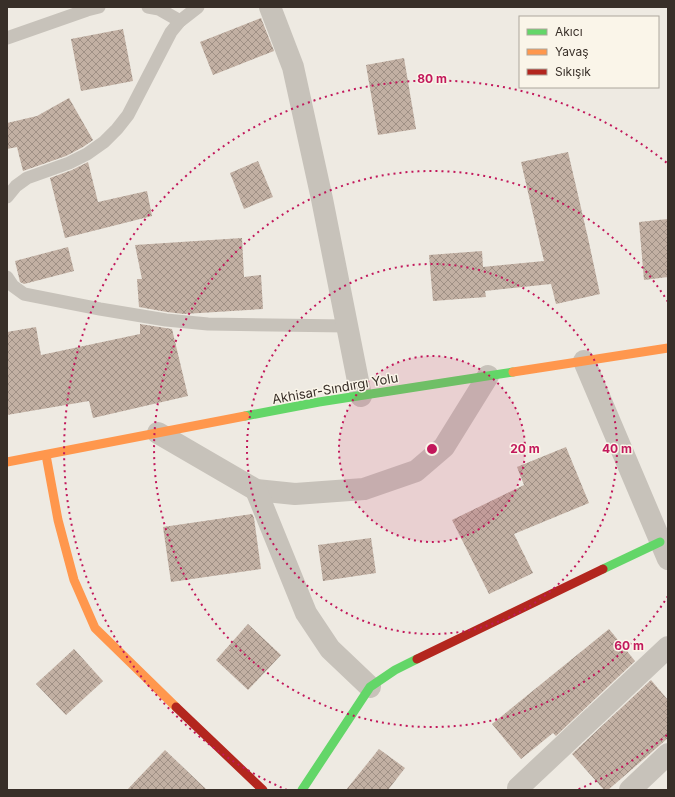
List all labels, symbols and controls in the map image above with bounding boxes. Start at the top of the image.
legend [519,16,659,88]
text: Akıcı [555,24,583,39]
text: Yavaş [555,44,589,59]
text: Sıkışık [555,64,591,79]
text: 80 m [417,71,447,86]
street label: Akhisar-Sındırgı Yolu [271,369,399,407]
text: 20 m [510,441,540,456]
text: 40 m [602,441,632,456]
centre of rings [425,442,439,456]
text: 60 m [614,638,644,653]

